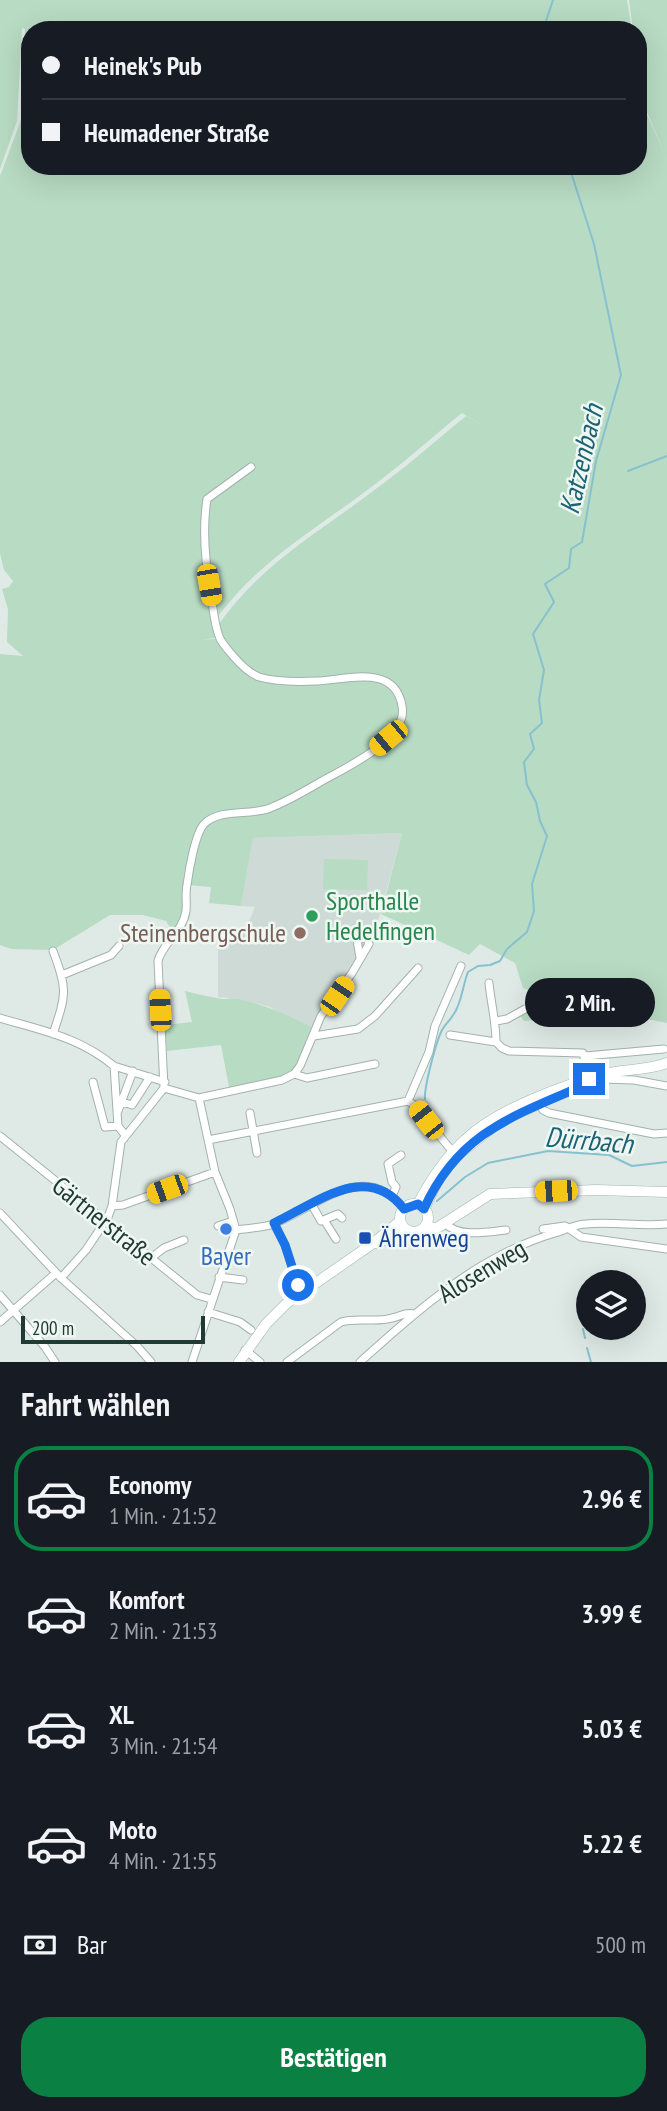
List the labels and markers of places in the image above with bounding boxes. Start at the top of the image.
place label: Sporthalle Hedelfingen [326,884,435,947]
marker: Sporthalle Hedelfingen [304,908,320,924]
place label: Steinenbergschule [120,916,286,949]
marker: Steinenbergschule [292,925,308,941]
marker: Bayer [218,1221,234,1237]
place label: Ährenweg [379,1221,469,1254]
marker: Ährenweg [357,1230,373,1246]
place label: Bayer [201,1239,251,1272]

